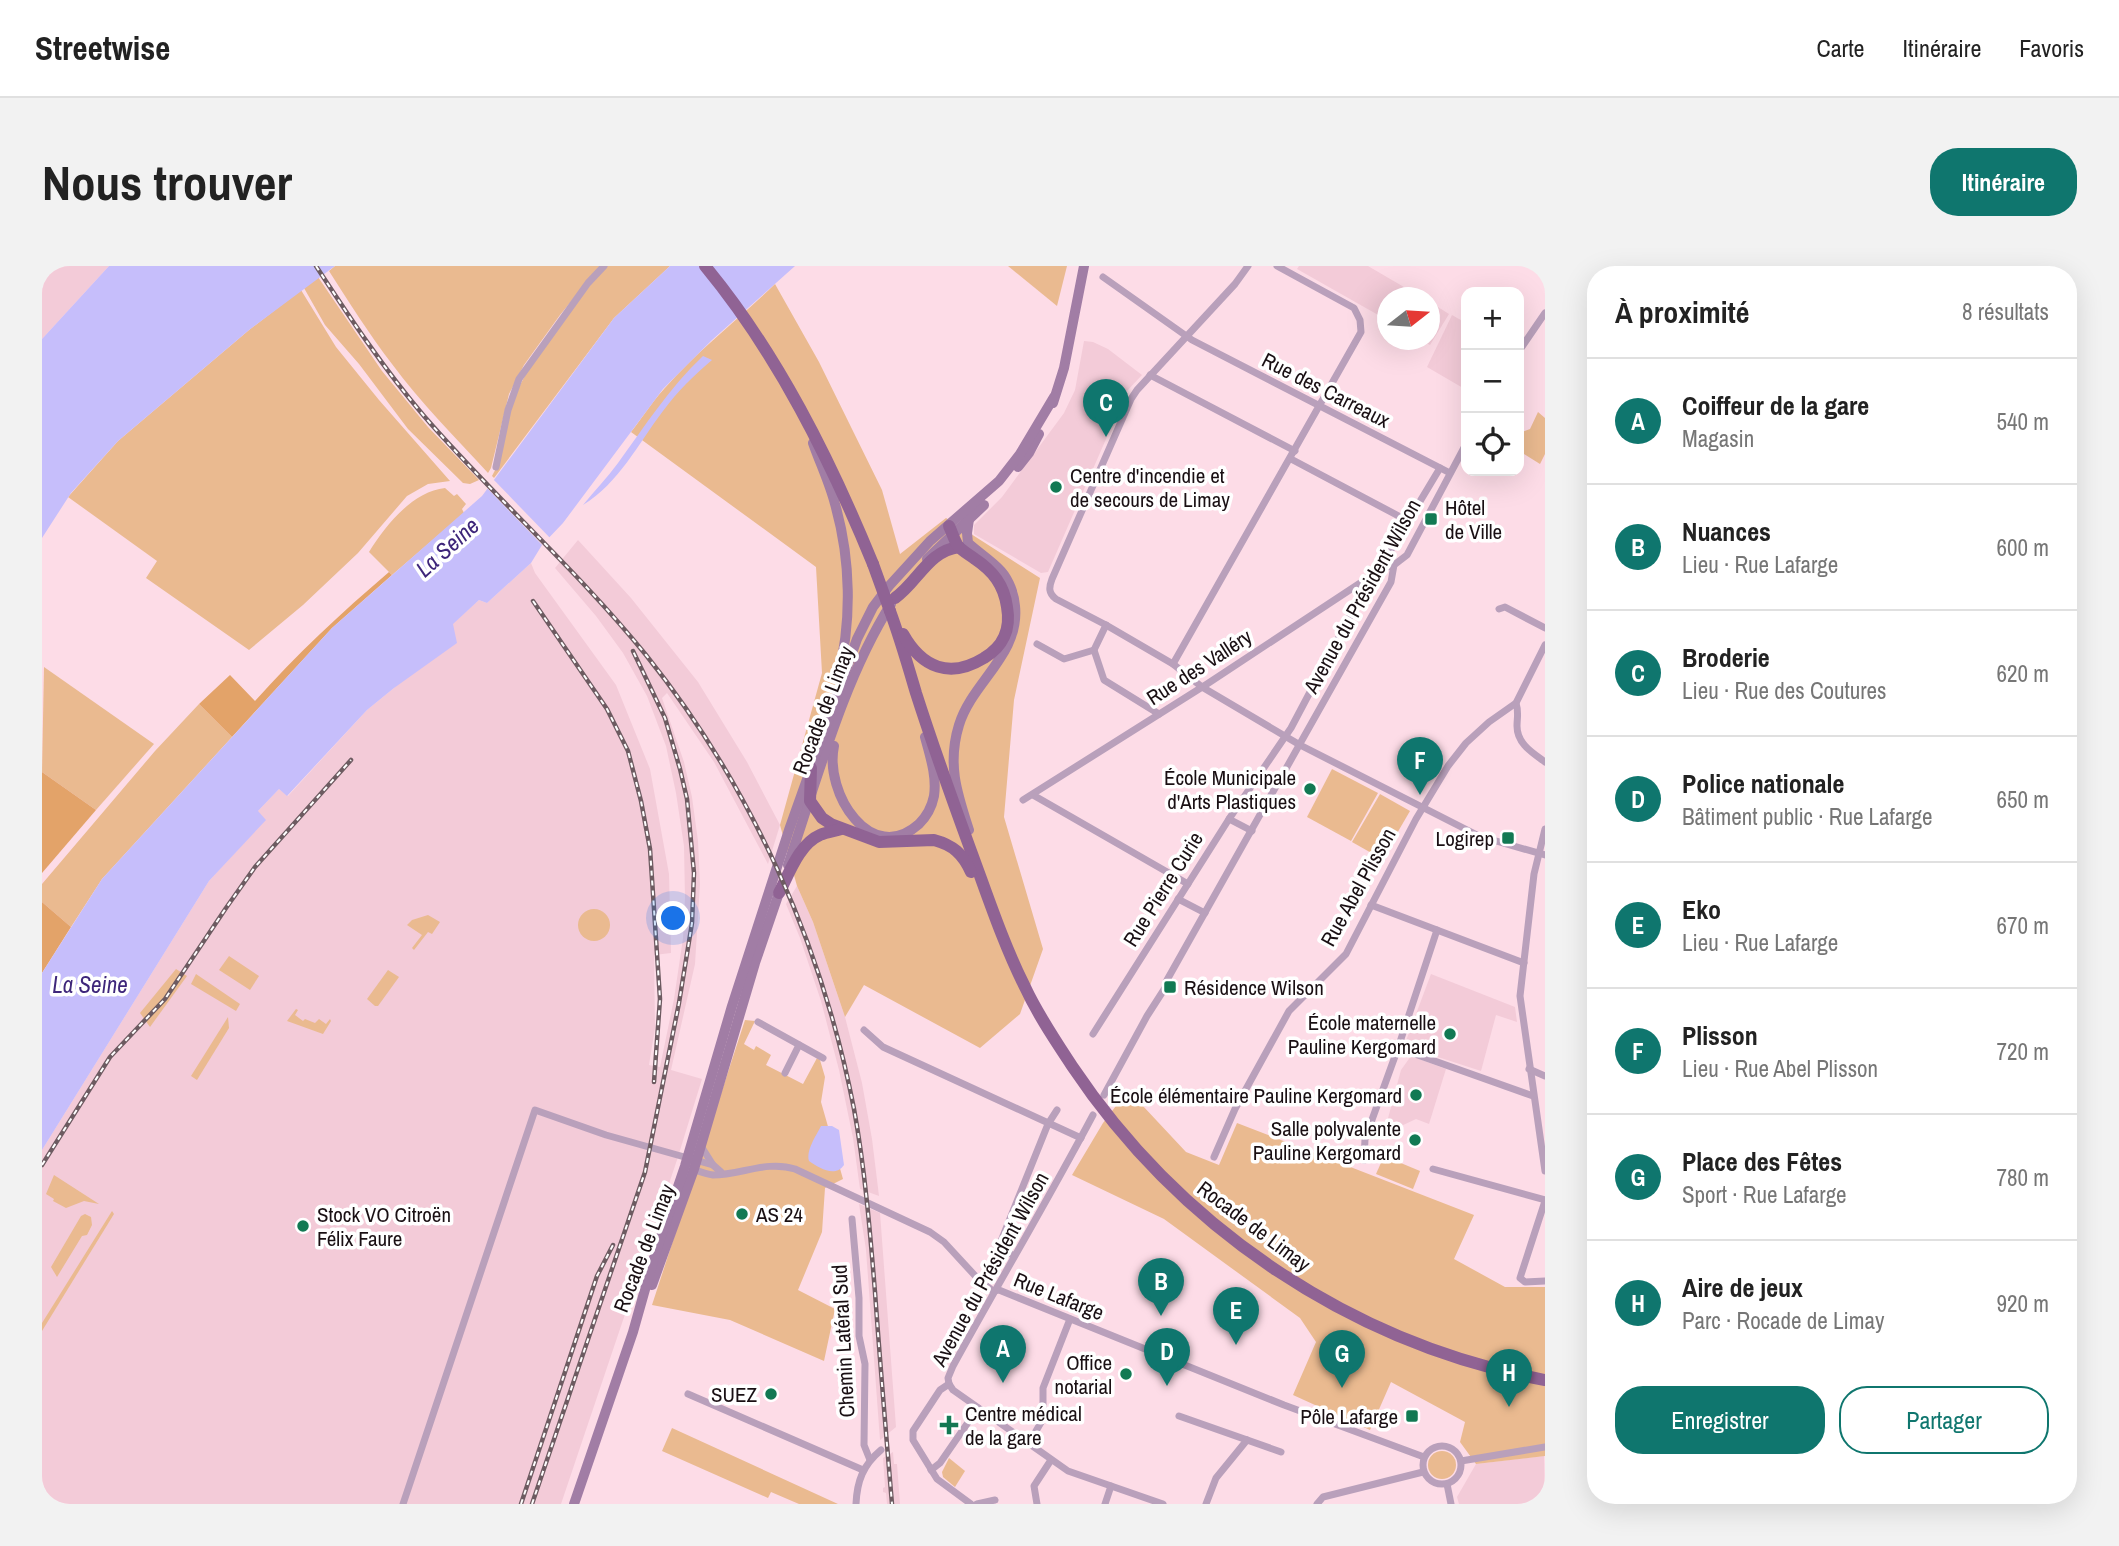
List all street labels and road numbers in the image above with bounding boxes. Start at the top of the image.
street label: Rue des Carreaux [1257,345,1395,435]
street label: Avenue du Président Wilson [1296,494,1428,699]
street label: Rue des Valléry [1141,622,1258,712]
street label: Rocade de Limay [785,641,861,778]
street label: Rue Abel Plisson [1314,823,1402,951]
street label: Rue Pierre Curie [1116,826,1210,952]
street label: Avenue du Président Wilson [926,1168,1054,1370]
street label: Rocade de Limay [1191,1174,1317,1278]
street label: Rocade de Limay [606,1179,682,1316]
street label: Chemin Latéral Sud [825,1264,861,1418]
street label: Rue Lafarge [1010,1265,1108,1327]

